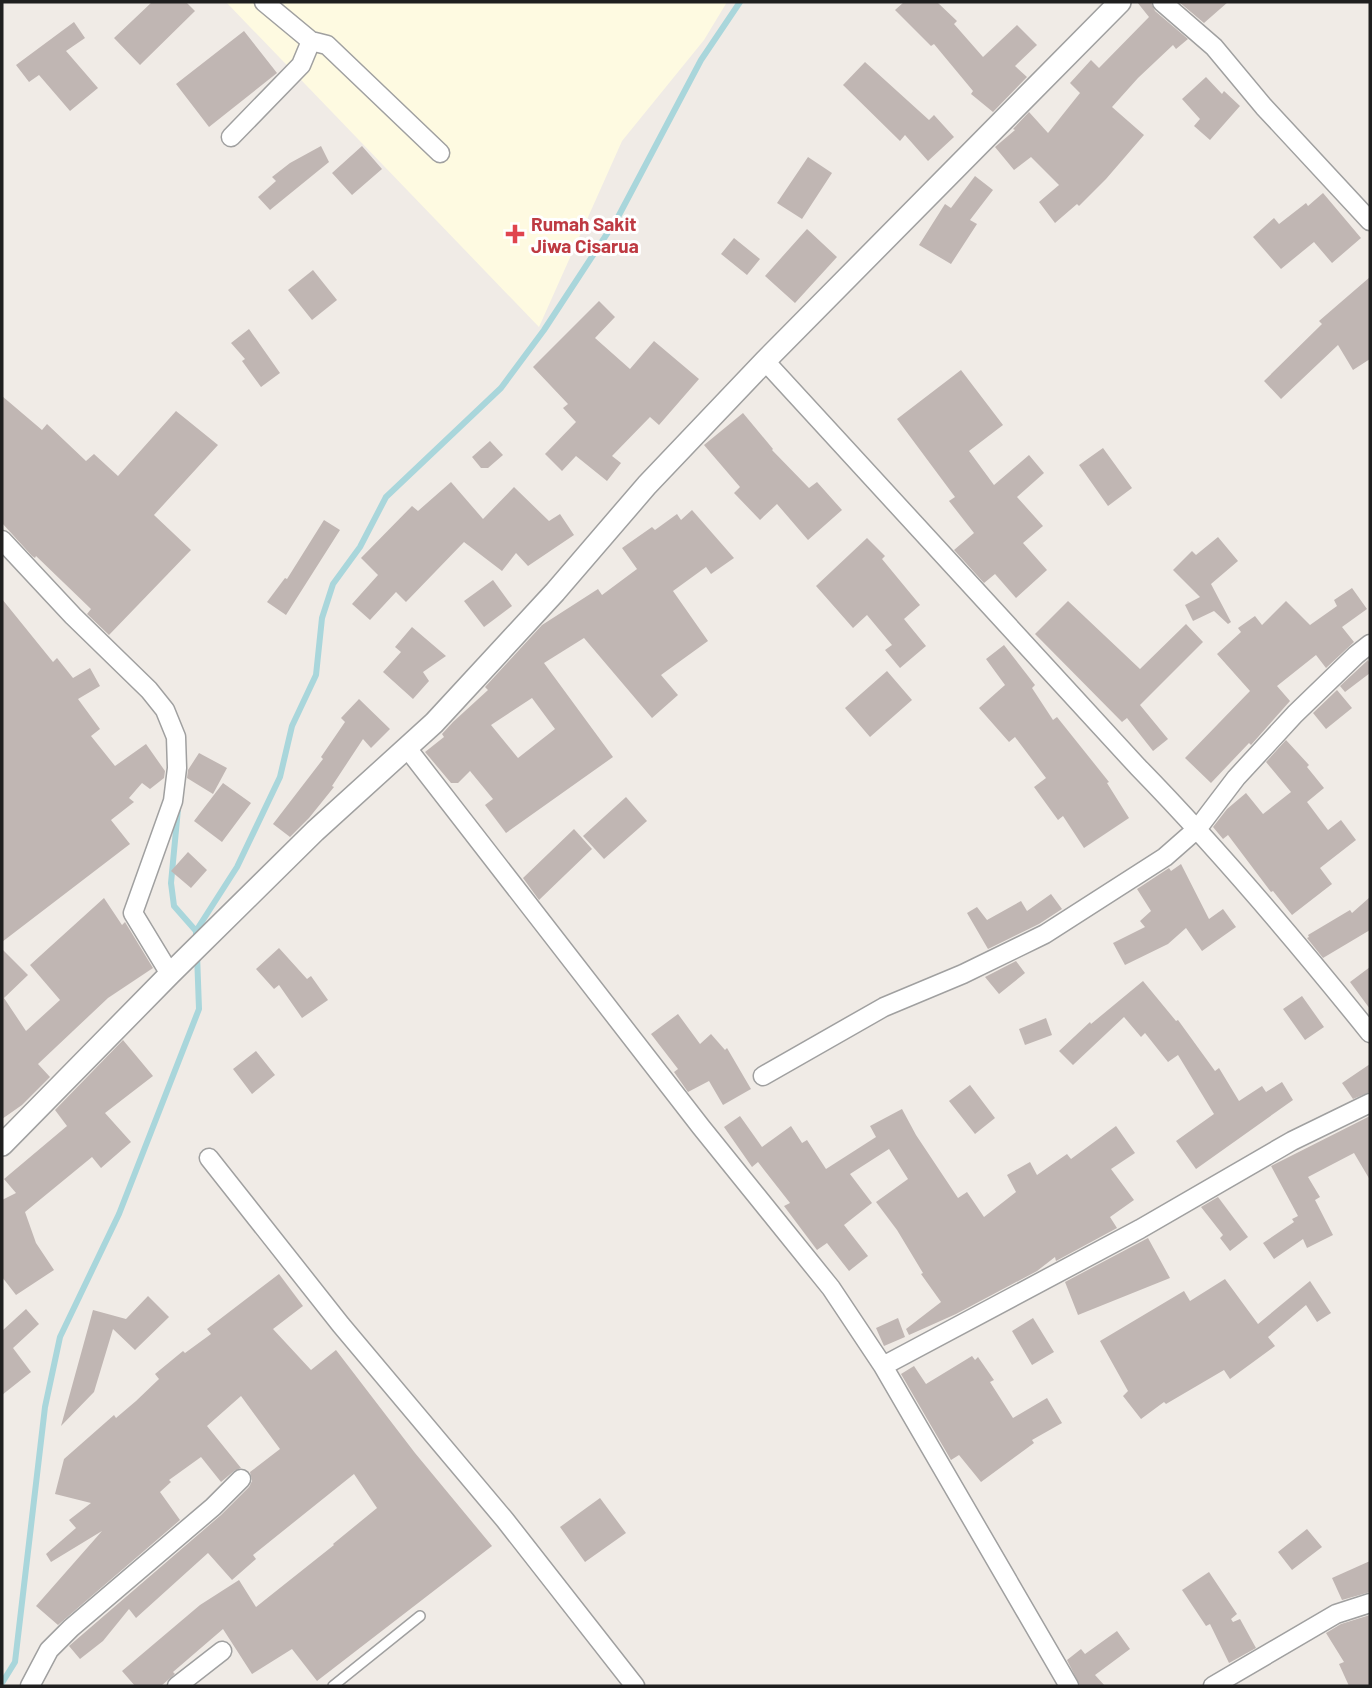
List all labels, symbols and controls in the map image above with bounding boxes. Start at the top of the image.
place label: Rumah Sakit Jiwa Cisarua [531,212,639,257]
marker: Rumah Sakit Jiwa Cisarua [505,224,525,244]

